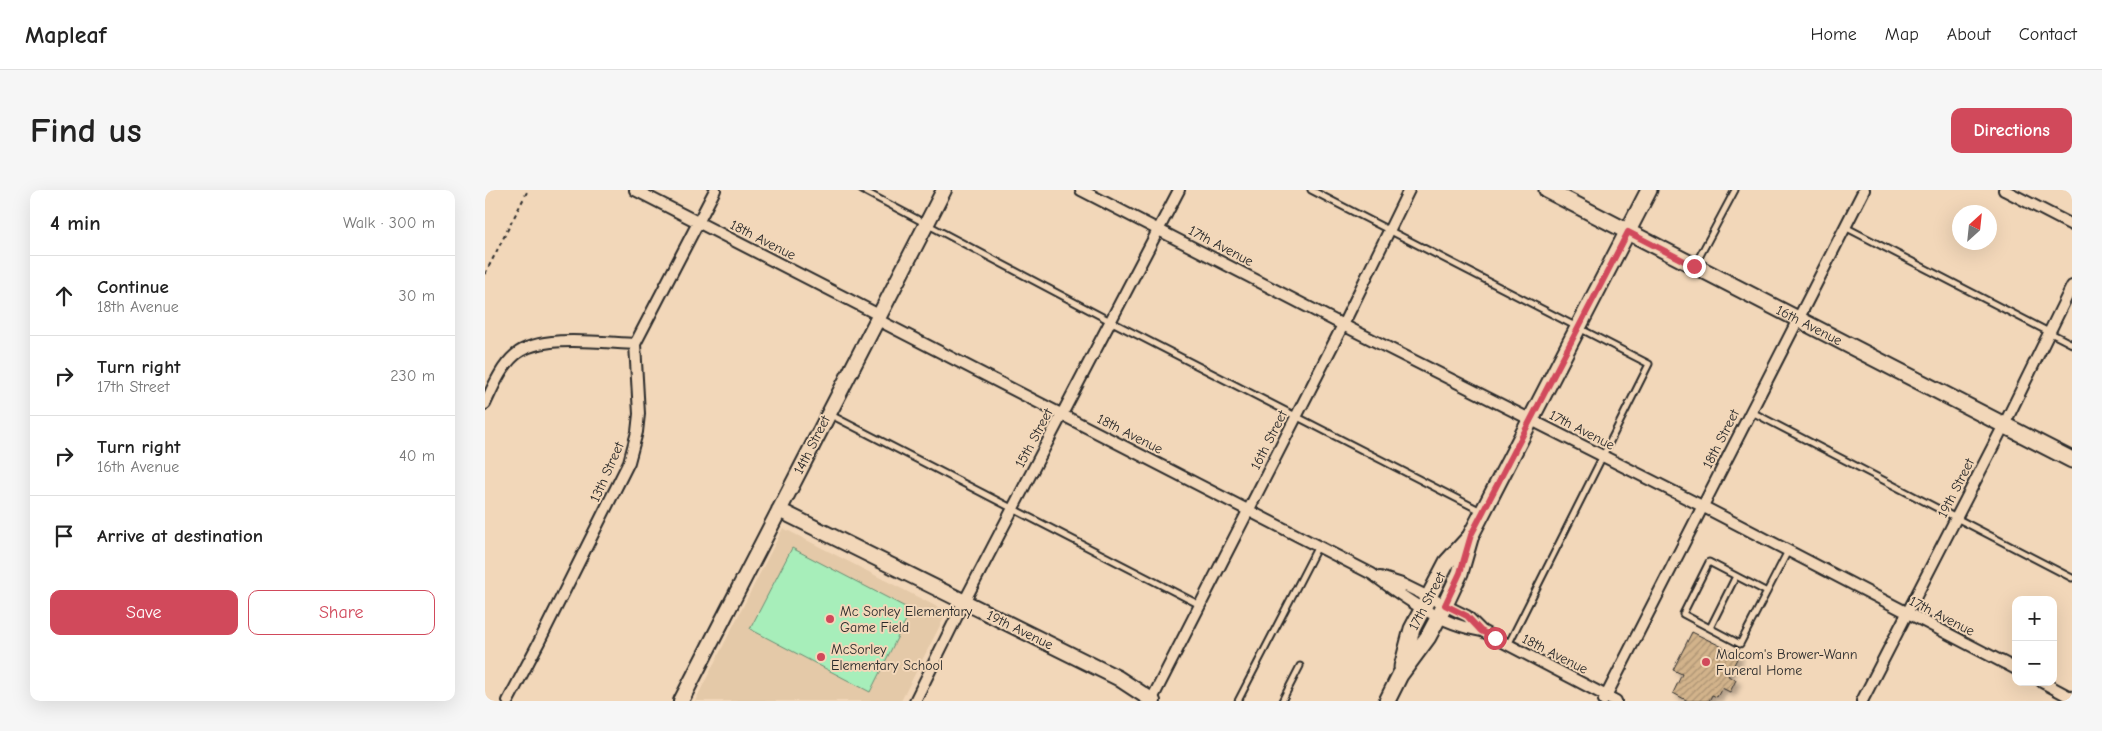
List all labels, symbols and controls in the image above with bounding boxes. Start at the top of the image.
text: Mapleaf [25,21,106,49]
text: Home [1810,24,1857,45]
text: Map [1885,24,1919,45]
text: About [1947,24,1991,45]
text: Contact [2019,24,2077,45]
button: Directions [1951,108,2072,153]
text: Find us [30,110,142,151]
north arrow [1952,205,1997,250]
text: 4 min [50,211,101,235]
text: Walk · 300 m [343,214,435,232]
street label: 18th Avenue [727,216,799,264]
street label: 17th Avenue [1186,222,1256,270]
route end [1683,255,1706,278]
text: Continue [97,276,169,298]
icon: ahead [50,282,78,310]
text: 30 m [399,287,435,305]
text: 18th Avenue [97,298,179,316]
street label: 16th Avenue [1773,301,1845,349]
text: Turn right [97,356,181,378]
icon: right [50,362,78,390]
text: 230 m [390,367,435,385]
text: 17th Street [97,378,169,396]
street label: 15th Street [1011,405,1057,470]
street label: 17th Avenue [1547,406,1617,454]
street label: 18th Street [1699,406,1744,471]
street label: 16th Street [1247,407,1292,473]
street label: 18th Avenue [1094,410,1166,458]
street label: 14th Street [790,412,834,477]
text: Turn right [97,436,181,458]
street label: 13th Street [586,438,628,505]
icon: right [50,442,78,470]
text: 40 m [399,447,435,465]
street label: 19th Street [1934,455,1979,520]
text: 16th Avenue [97,458,179,476]
icon: arrive [50,522,78,550]
text: Arrive at destination [97,525,263,547]
street label: 17th Street [1404,568,1449,633]
button: Save [50,590,238,635]
button: Share [248,590,435,635]
street label: 17th Avenue [1907,592,1977,640]
map controls [2012,596,2057,686]
button: + [2012,596,2057,641]
place label: Mc Sorley Elementary Game Field [840,603,973,636]
street label: 19th Avenue [984,607,1056,653]
marker: Mc Sorley Elementary Game Field [824,613,836,625]
route start [1484,627,1507,650]
street label: 18th Avenue [1519,630,1591,678]
place label: McSorley Elementary School [831,641,943,674]
button: − [2012,641,2057,686]
place label: Malcom's Brower-Wann Funeral Home [1716,646,1858,679]
marker: McSorley Elementary School [815,651,827,663]
marker: Malcom's Brower-Wann Funeral Home [1700,656,1712,668]

